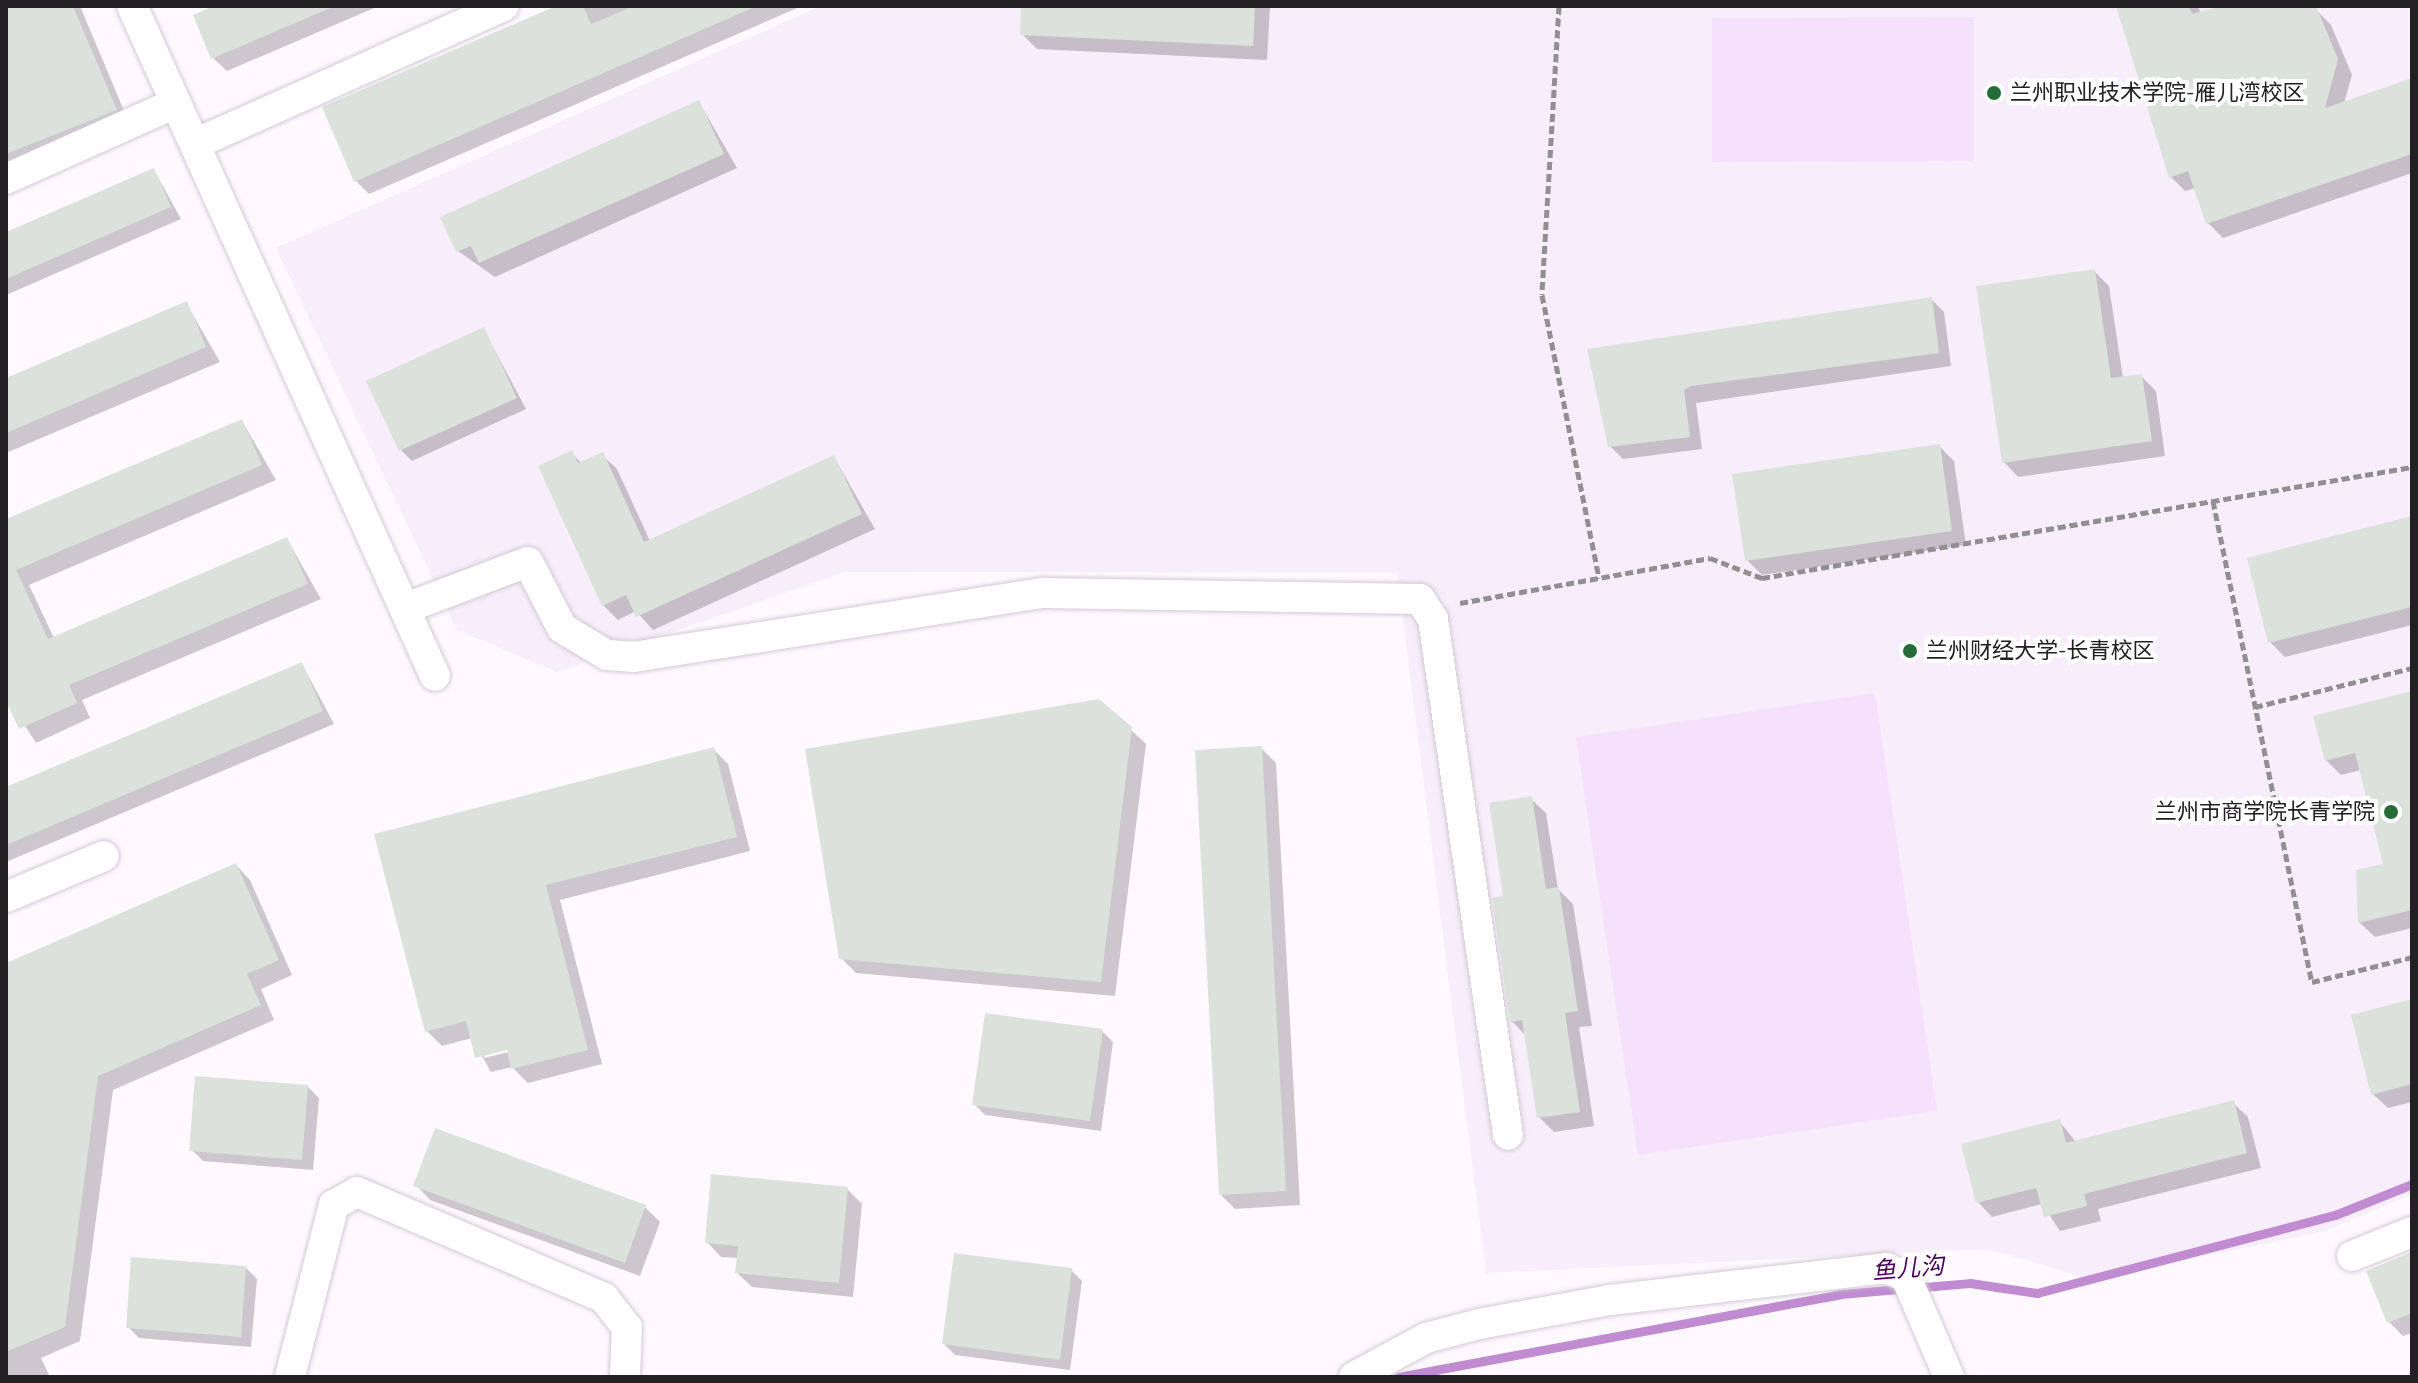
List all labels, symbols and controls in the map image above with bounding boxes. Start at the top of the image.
place label: 兰州职业技术学院-雁儿湾校区 [2010,80,2304,106]
marker: 兰州职业技术学院-雁儿湾校区 [1985,84,2003,102]
place label: 兰州财经大学-长青校区 [1926,638,2154,664]
marker: 兰州财经大学-长青校区 [1901,642,1919,660]
place label: 兰州市商学院长青学院 [2155,799,2375,825]
marker: 兰州市商学院长青学院 [2382,803,2400,821]
water label: 鱼儿沟 [1871,1251,1945,1285]

